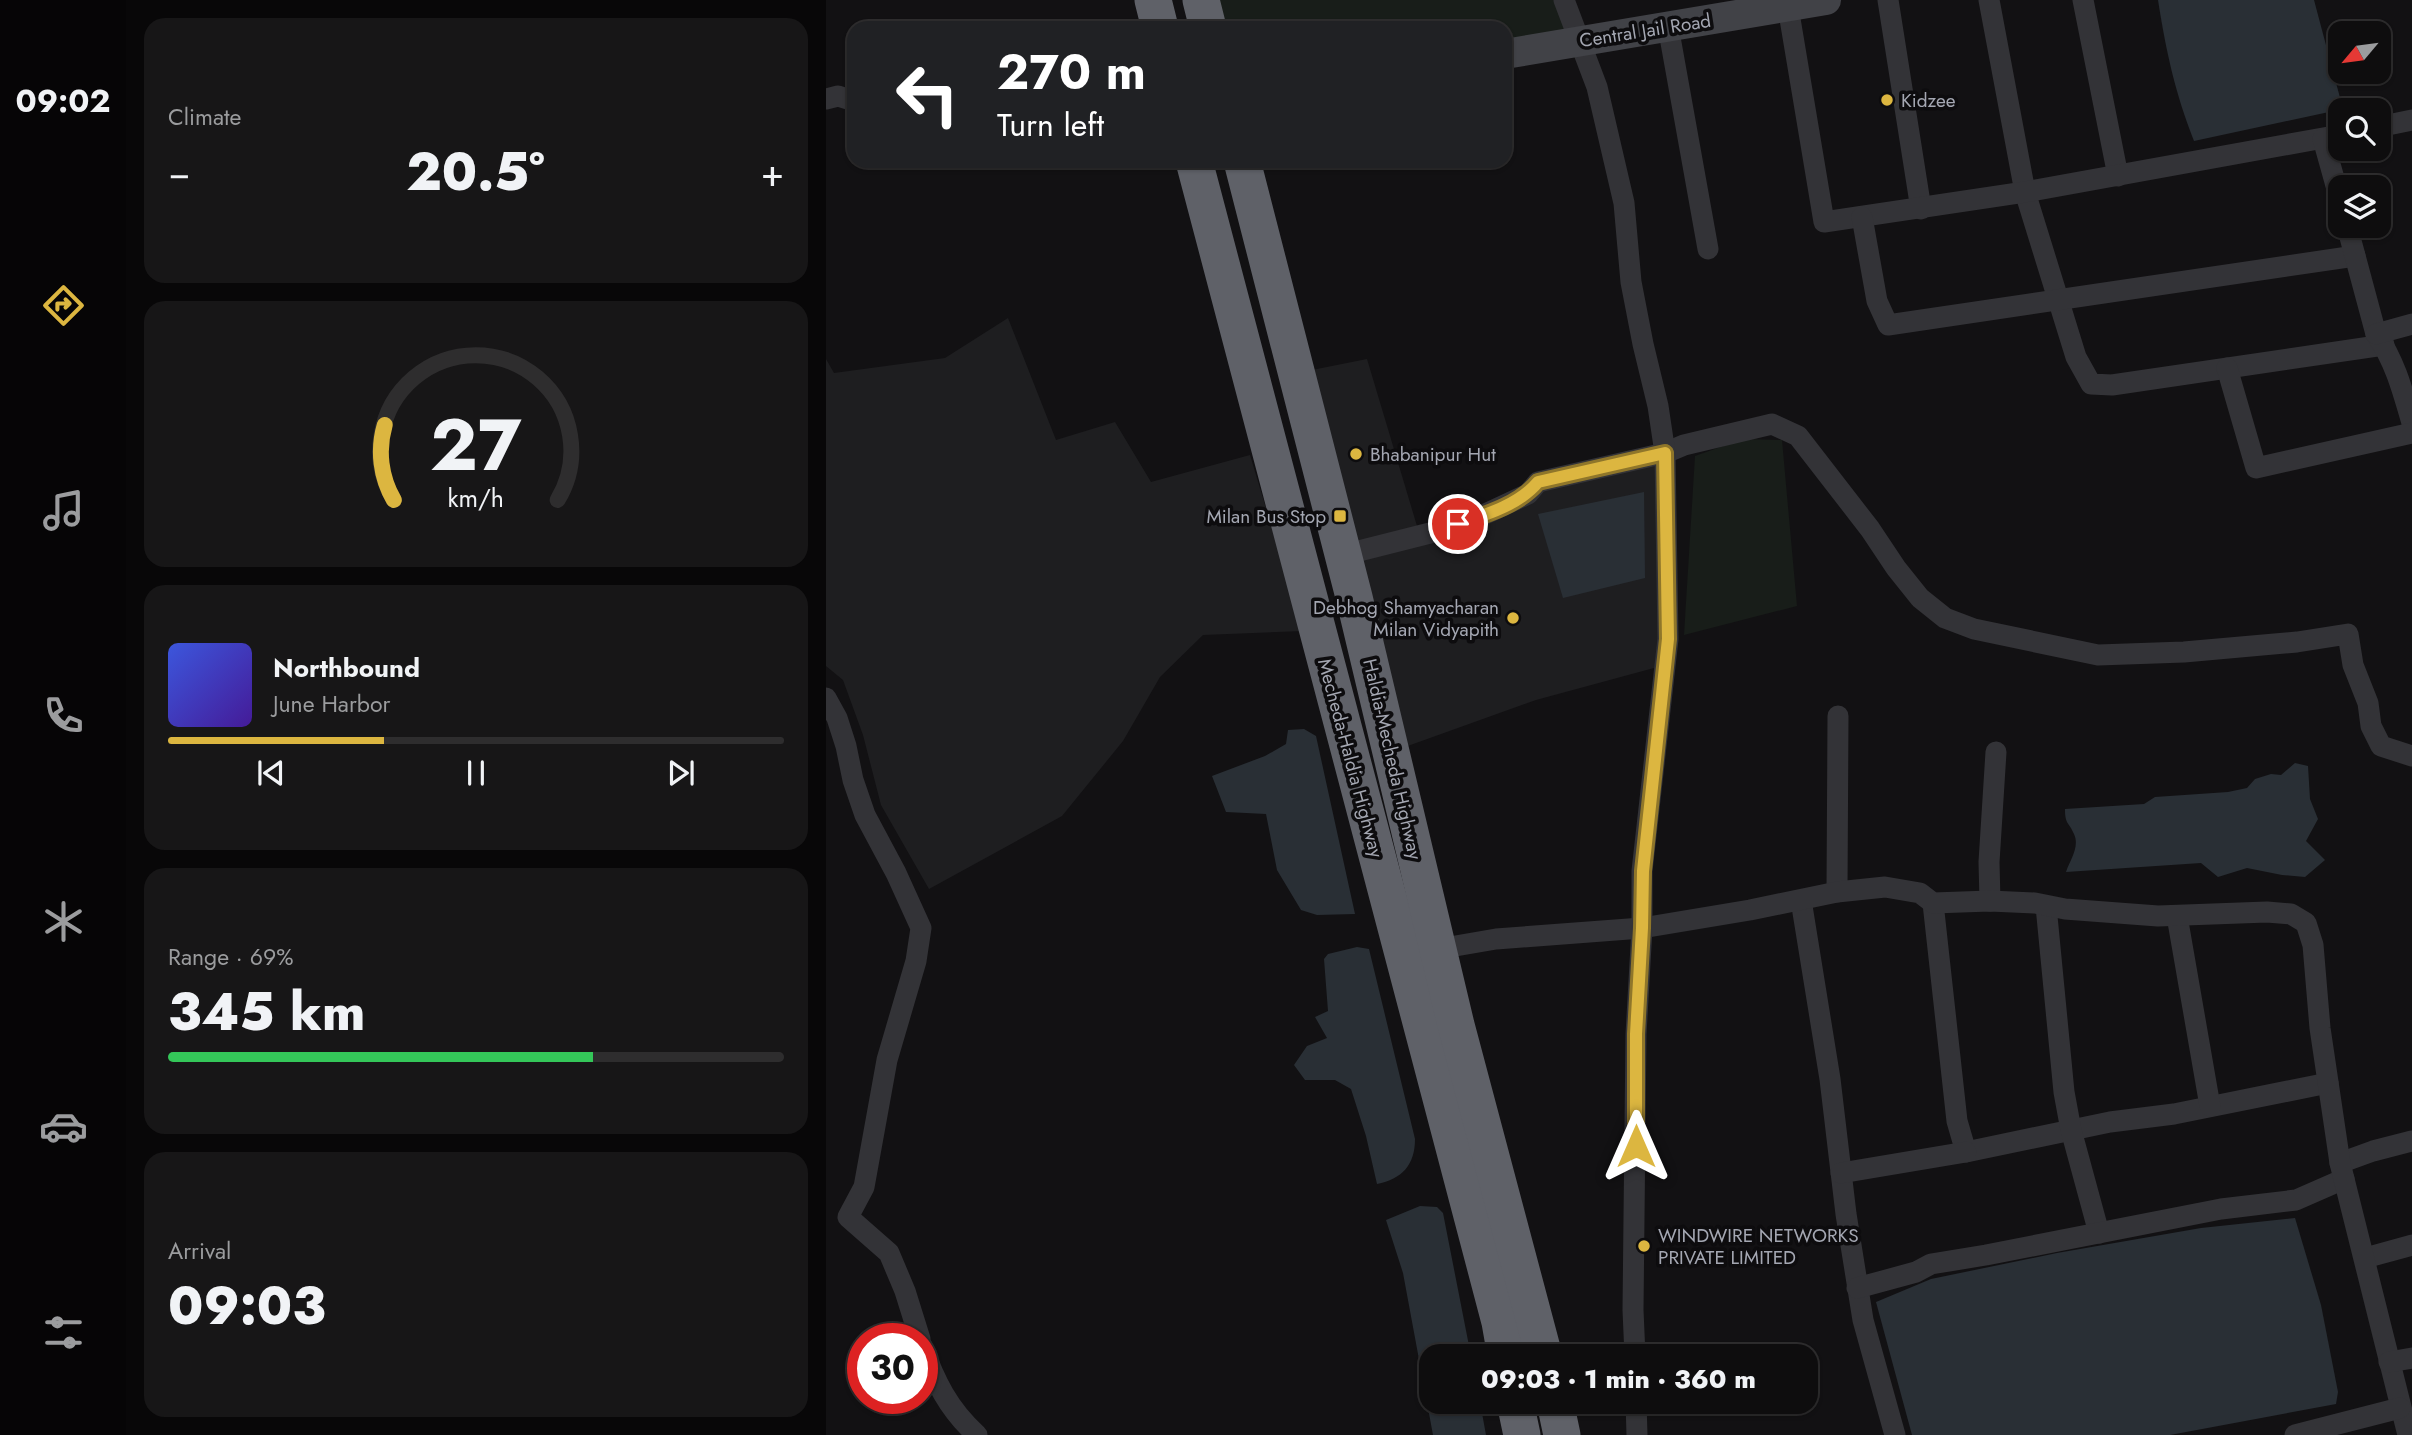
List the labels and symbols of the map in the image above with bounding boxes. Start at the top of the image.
street label: Central Jail Road [1577,7,1713,54]
north arrow [2328,21,2390,84]
place label: Kidzee [1901,87,1956,114]
marker: Kidzee [1879,92,1895,108]
place label: Bhabanipur Hut [1370,441,1496,468]
marker: Bhabanipur Hut [1348,446,1364,462]
pin [1428,494,1488,554]
place label: Milan Bus Stop [1206,503,1326,530]
marker: Milan Bus Stop [1332,508,1348,524]
place label: Debhog Shamyacharan Milan Vidyapith [1313,594,1499,643]
marker: Debhog Shamyacharan Milan Vidyapith [1505,610,1521,626]
street label: Mecheda-Haldia Highway [1311,656,1390,861]
street label: Haldia-Mecheda Highway [1356,656,1429,863]
position arrow [1599,1109,1673,1183]
place label: WINDWIRE NETWORKS PRIVATE LIMITED [1658,1222,1859,1271]
marker: WINDWIRE NETWORKS PRIVATE LIMITED [1636,1238,1652,1254]
speed limit sign: 30 [847,1323,938,1414]

